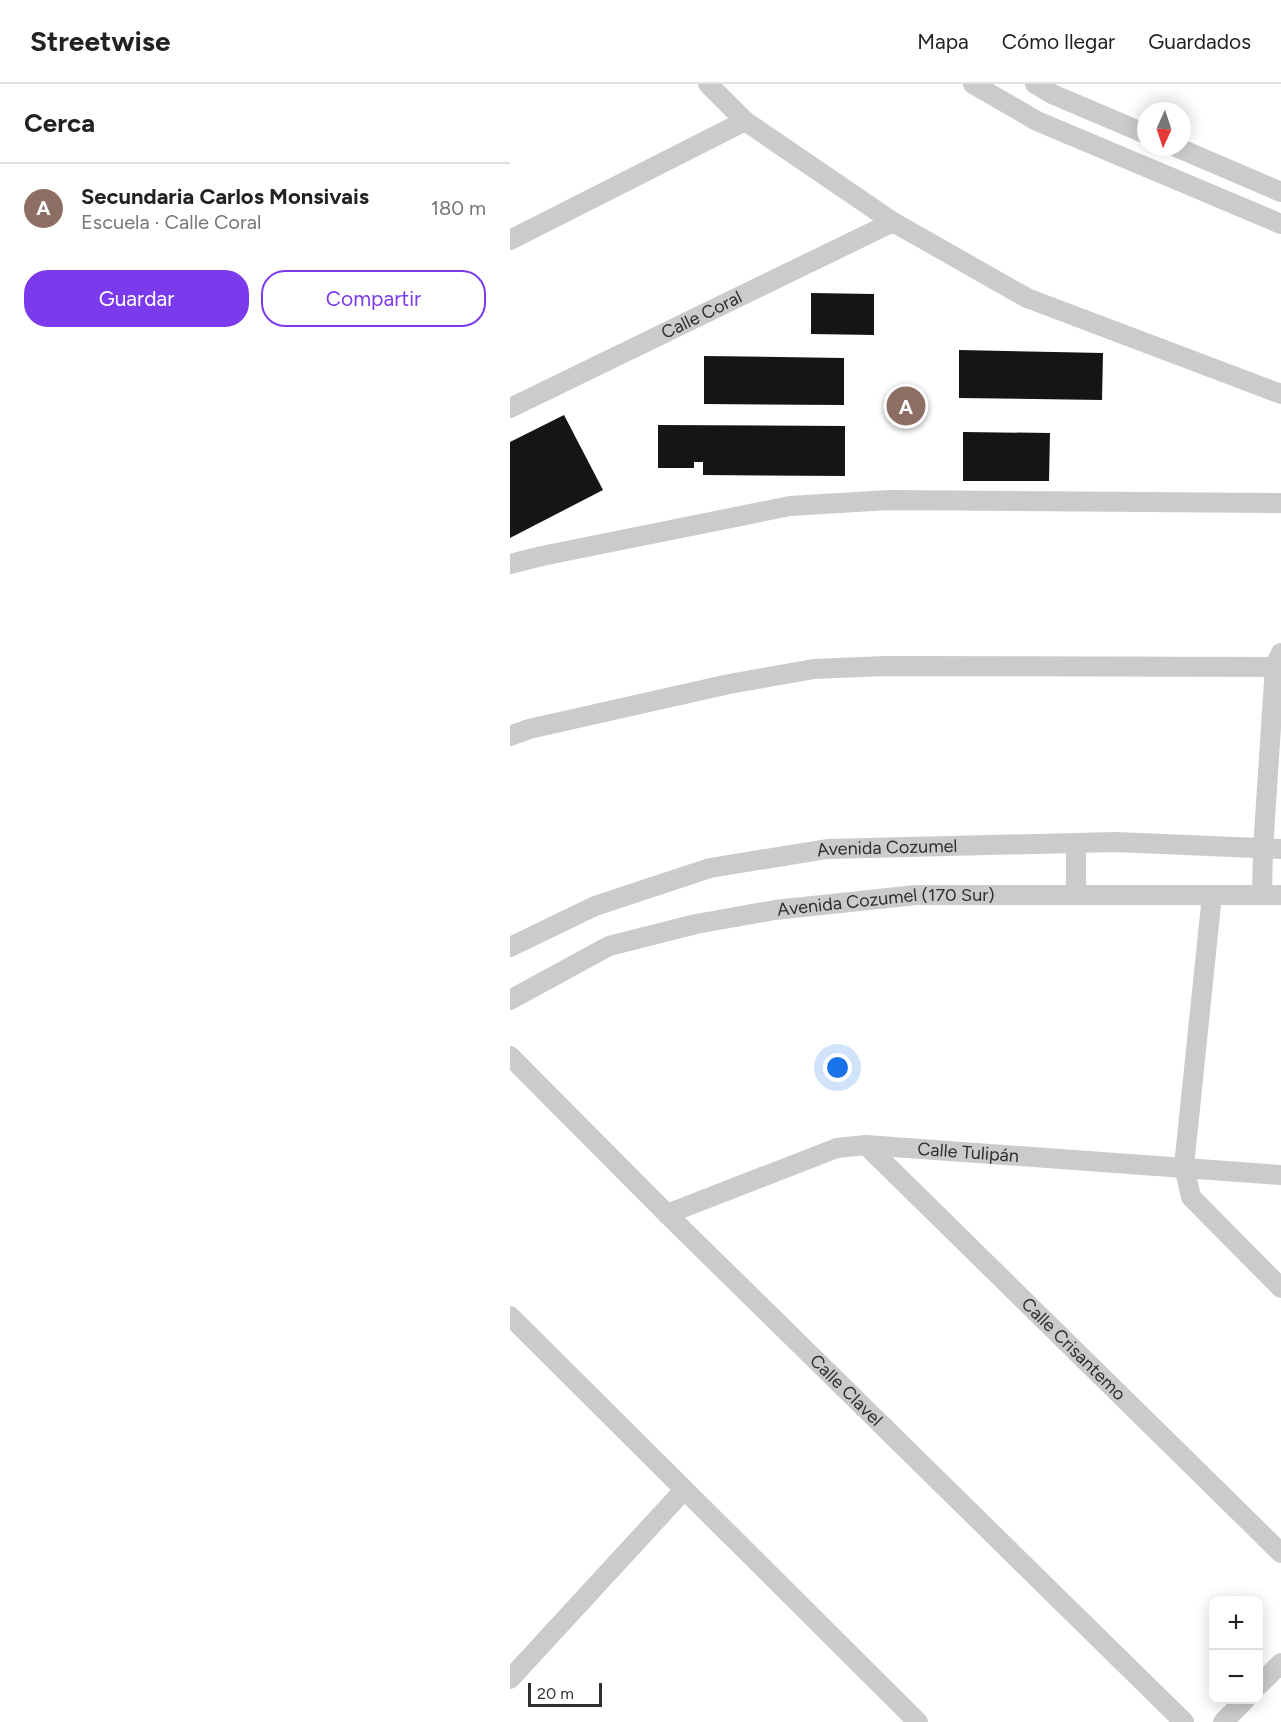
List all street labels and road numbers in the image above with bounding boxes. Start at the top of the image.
street label: Calle Coral [658,286,746,344]
street label: Avenida Cozumel [815,835,958,862]
street label: Avenida Cozumel (170 Sur) [776,884,995,921]
street label: Calle Tulipán [917,1138,1020,1167]
street label: Calle Crisantemo [1017,1293,1130,1405]
street label: Calle Clavel [805,1350,887,1431]

